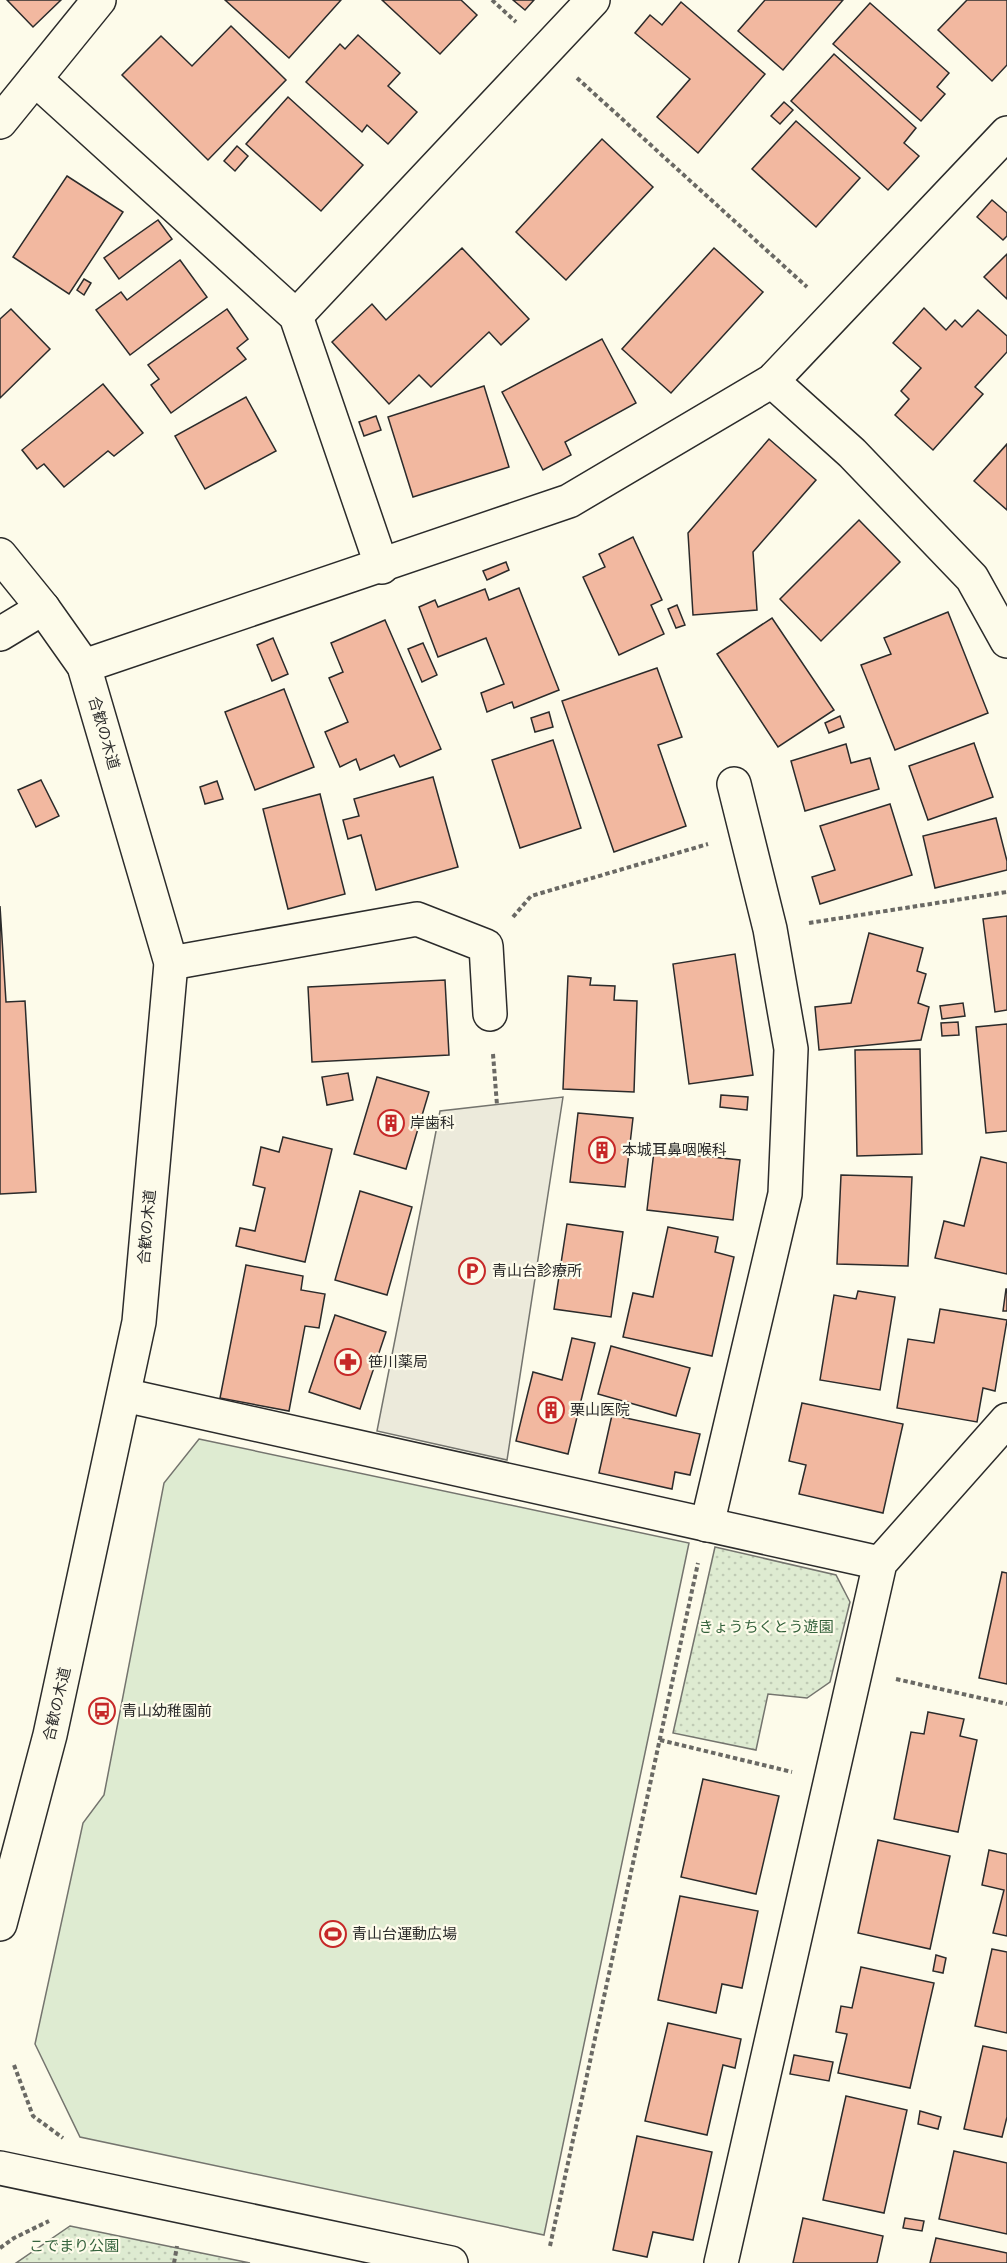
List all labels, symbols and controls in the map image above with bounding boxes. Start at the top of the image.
street label: 合歓の木道 [85,694,124,772]
building icon: 岸歯科 [376,1108,406,1138]
place label: 岸歯科 [410,1113,455,1132]
building icon: 本城耳鼻咽喉科 [587,1135,617,1165]
place label: 本城耳鼻咽喉科 [622,1140,727,1159]
street label: 合歓の木道 [134,1189,159,1265]
parking icon: 青山台診療所 [457,1256,487,1286]
place label: 青山台診療所 [492,1261,582,1280]
pharmacy icon: 笹川薬局 [333,1347,363,1377]
place label: 笹川薬局 [368,1352,428,1371]
building icon: 栗山医院 [536,1395,566,1425]
place label: 栗山医院 [570,1400,630,1419]
park label: きょうちくとう遊園 [698,1617,834,1636]
street label: 合歓の木道 [39,1665,74,1743]
bus stop icon: 青山幼稚園前 [87,1696,117,1726]
place label: 青山幼稚園前 [122,1701,212,1720]
sports icon: 青山台運動広場 [318,1919,348,1949]
place label: 青山台運動広場 [352,1924,457,1943]
park label: こでまり公園 [29,2236,119,2255]

